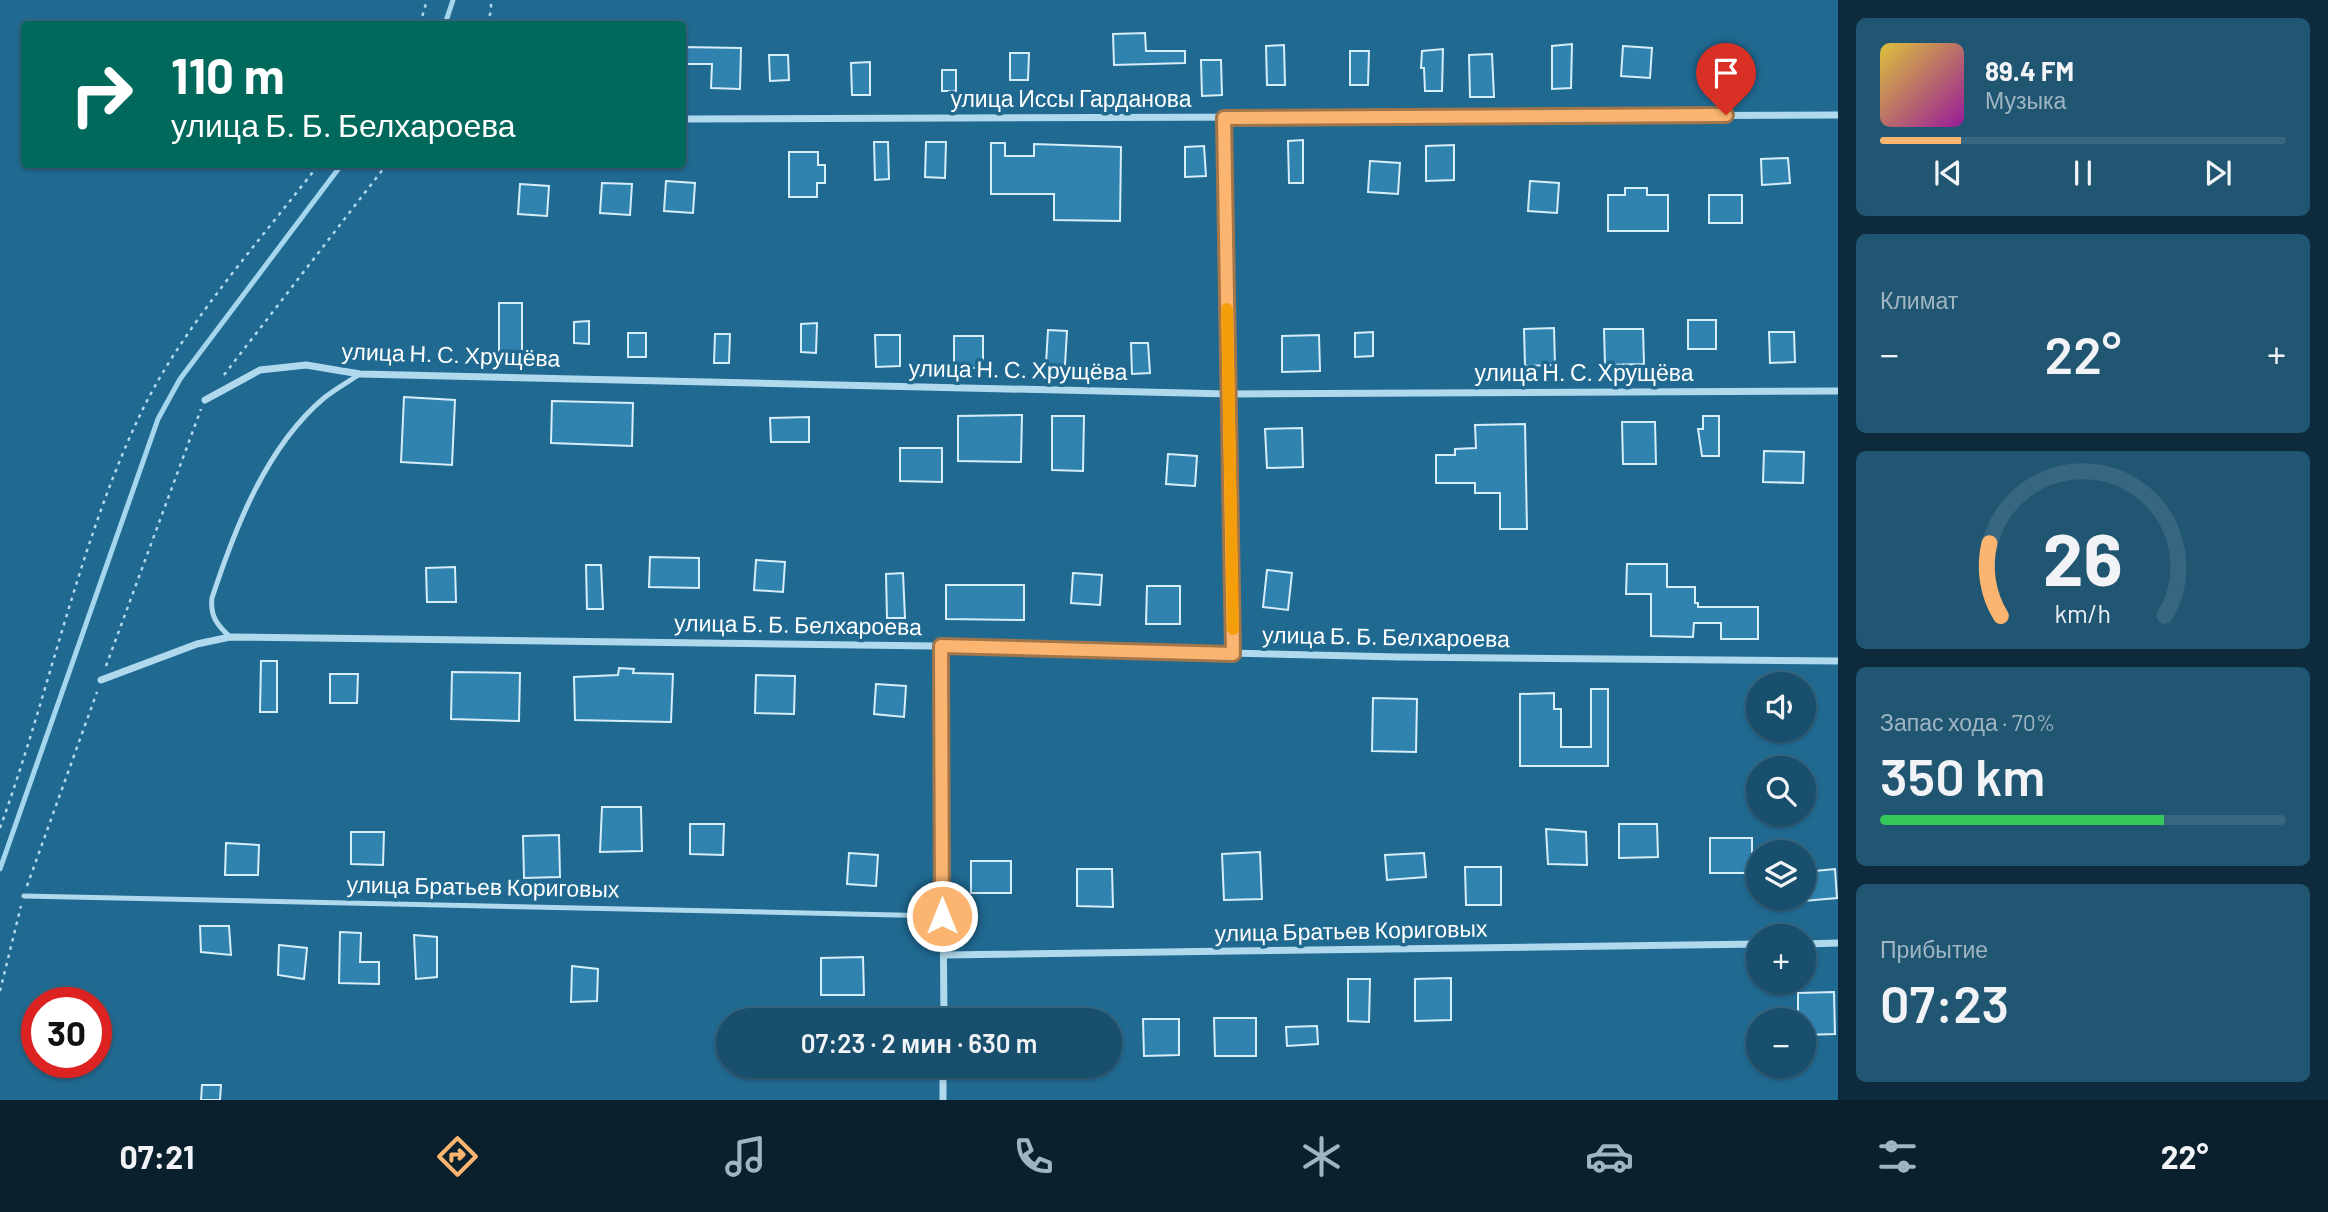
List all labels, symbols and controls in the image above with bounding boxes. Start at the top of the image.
pin [1696,43,1756,115]
text: 110 m [171,45,285,104]
icon: right [56,49,147,140]
icon: arrive [1707,54,1745,92]
text: 89.4 FM [1985,55,2074,86]
street label: улица Иссы Гарданова [950,84,1192,112]
text: Музыка [1985,86,2066,114]
text: улица Б. Б. Белхароева [171,105,516,143]
icon: previous [1929,154,1967,192]
icon: pause [2064,154,2102,192]
icon: next [2199,154,2237,192]
text: Климат [1880,286,1958,314]
text: 22° [2045,322,2121,384]
text: − [1880,330,1899,376]
text: + [2267,330,2286,376]
street label: улица Н. С. Хрущёва [341,336,561,372]
street label: улица Н. С. Хрущёва [908,353,1128,385]
street label: улица Н. С. Хрущёва [1475,358,1694,386]
text: 26 [2043,513,2123,601]
text: km/h [2055,598,2111,628]
street label: улица Б. Б. Белхароева [674,608,922,640]
street label: улица Б. Б. Белхароева [1262,620,1510,652]
map controls [1746,672,1816,1078]
button: sound [1746,672,1816,742]
text: Запас хода · 70% [1880,708,2055,736]
text: 350 km [1880,744,2045,806]
button: search [1746,756,1816,826]
button: layers [1746,840,1816,910]
street label: улица Братьев Кориговых [346,870,620,902]
position arrow [905,879,979,953]
street label: улица Братьев Кориговых [1214,914,1488,946]
button: + [1746,924,1816,994]
text: Прибытие [1880,935,1988,963]
text: 07:23 [1880,971,2009,1033]
speed limit sign: 30 [21,987,112,1078]
button: − [1746,1008,1816,1078]
text: 07:23 · 2 мин · 630 m [801,1027,1037,1058]
icon: directions [433,1132,482,1181]
icon: music [721,1132,770,1181]
icon: phone [1009,1132,1058,1181]
icon: climate [1297,1132,1346,1181]
icon: car [1585,1132,1634,1181]
icon: filters [1873,1132,1922,1181]
text: 07:21 [119,1137,194,1175]
text: 22° [2161,1137,2209,1175]

